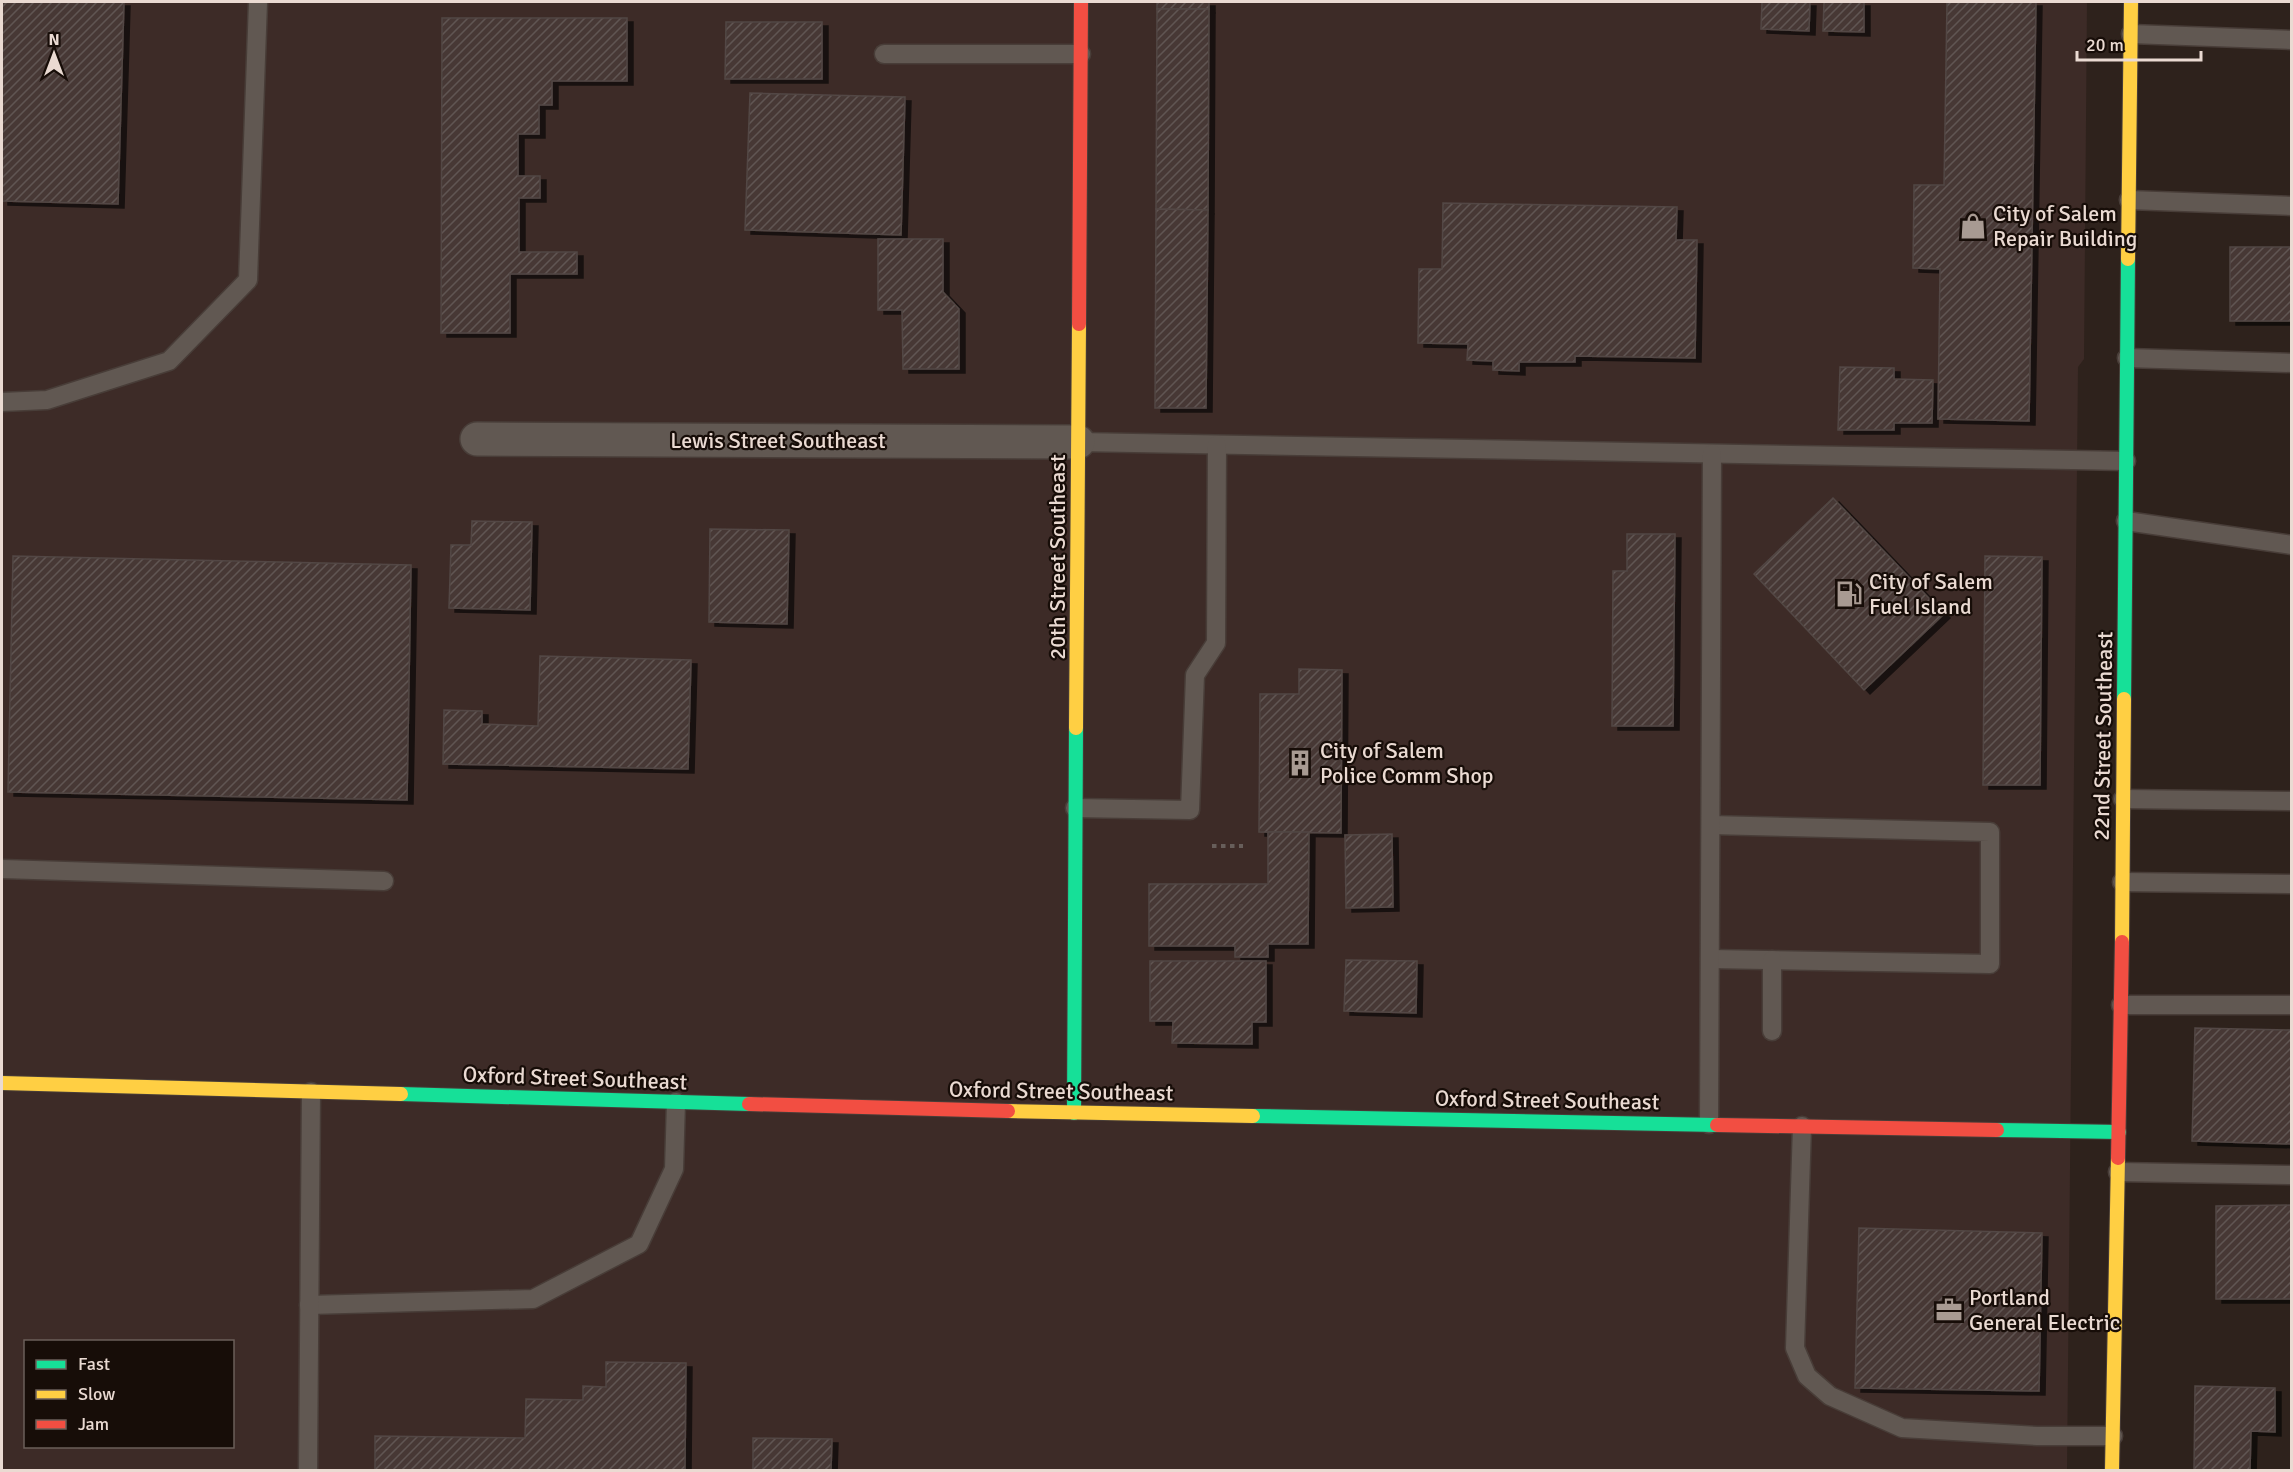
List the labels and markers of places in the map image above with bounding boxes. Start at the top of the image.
place label: City of Salem Repair Building [1993,200,2137,252]
shop icon: City of Salem Repair Building [1958,211,1988,241]
place label: City of Salem Fuel Island [1869,568,1993,620]
fuel station icon: City of Salem Fuel Island [1834,579,1864,609]
place label: City of Salem Police Comm Shop [1320,737,1494,789]
building icon: City of Salem Police Comm Shop [1285,748,1315,778]
place label: Portland General Electric [1969,1284,2120,1336]
office icon: Portland General Electric [1934,1295,1964,1325]

